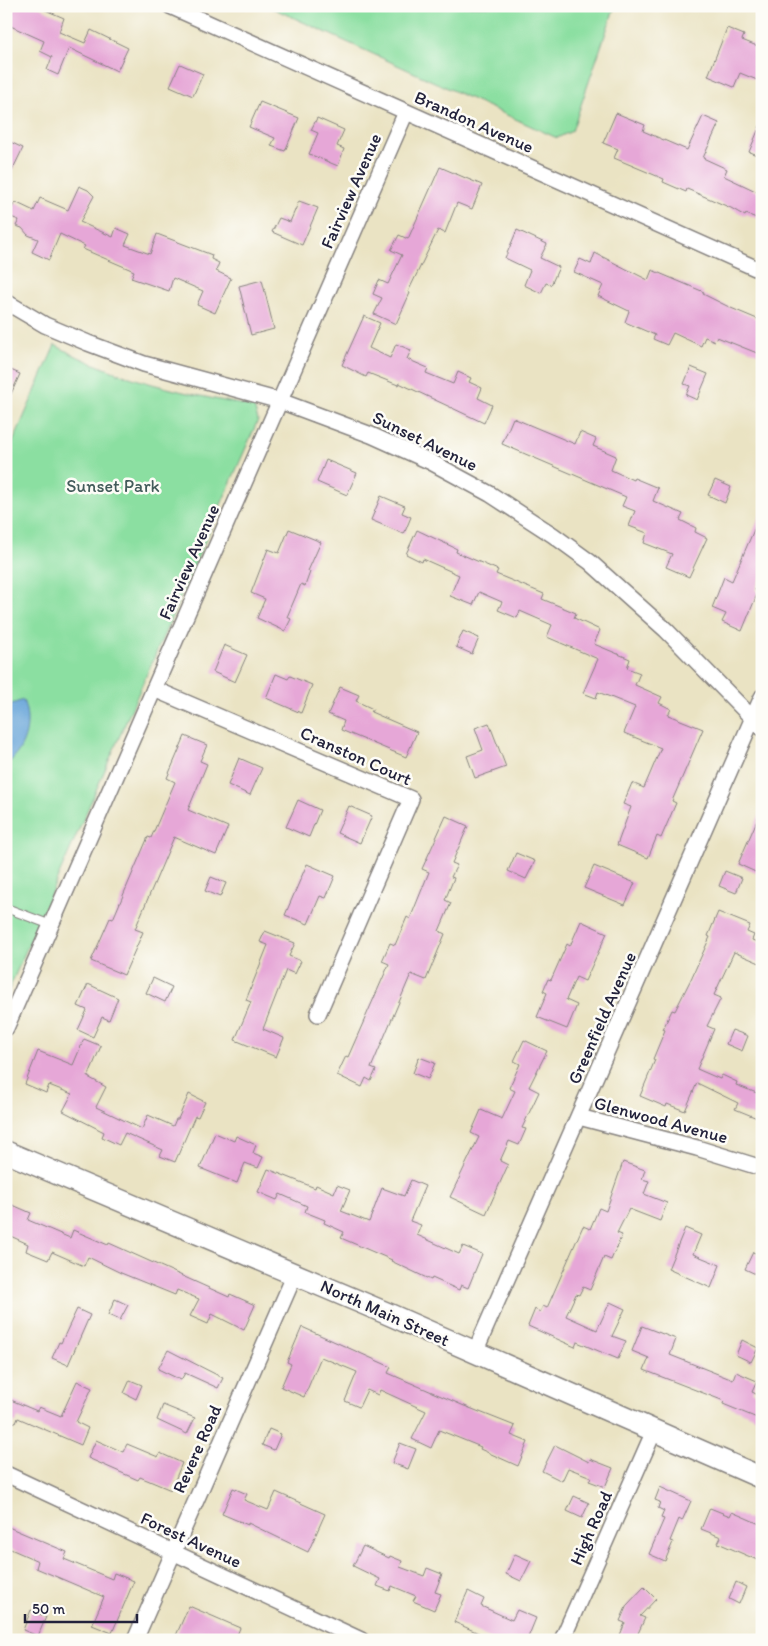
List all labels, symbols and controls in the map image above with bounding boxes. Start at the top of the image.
street label: Brandon Avenue [411,86,537,158]
street label: Fairview Avenue [316,130,386,252]
street label: Sunset Avenue [369,406,481,476]
park label: Sunset Park [66,475,160,497]
street label: Fairview Avenue [154,501,224,623]
street label: Cranston Court [297,722,415,790]
street label: Greenfield Avenue [563,948,641,1088]
street label: Glenwood Avenue [592,1092,730,1148]
street label: North Main Street [317,1275,453,1351]
street label: Revere Road [168,1401,226,1497]
street label: High Road [565,1487,617,1569]
street label: Forest Avenue [137,1507,245,1573]
scale bar [25,1591,138,1623]
text: 50 m [32,1600,65,1618]

